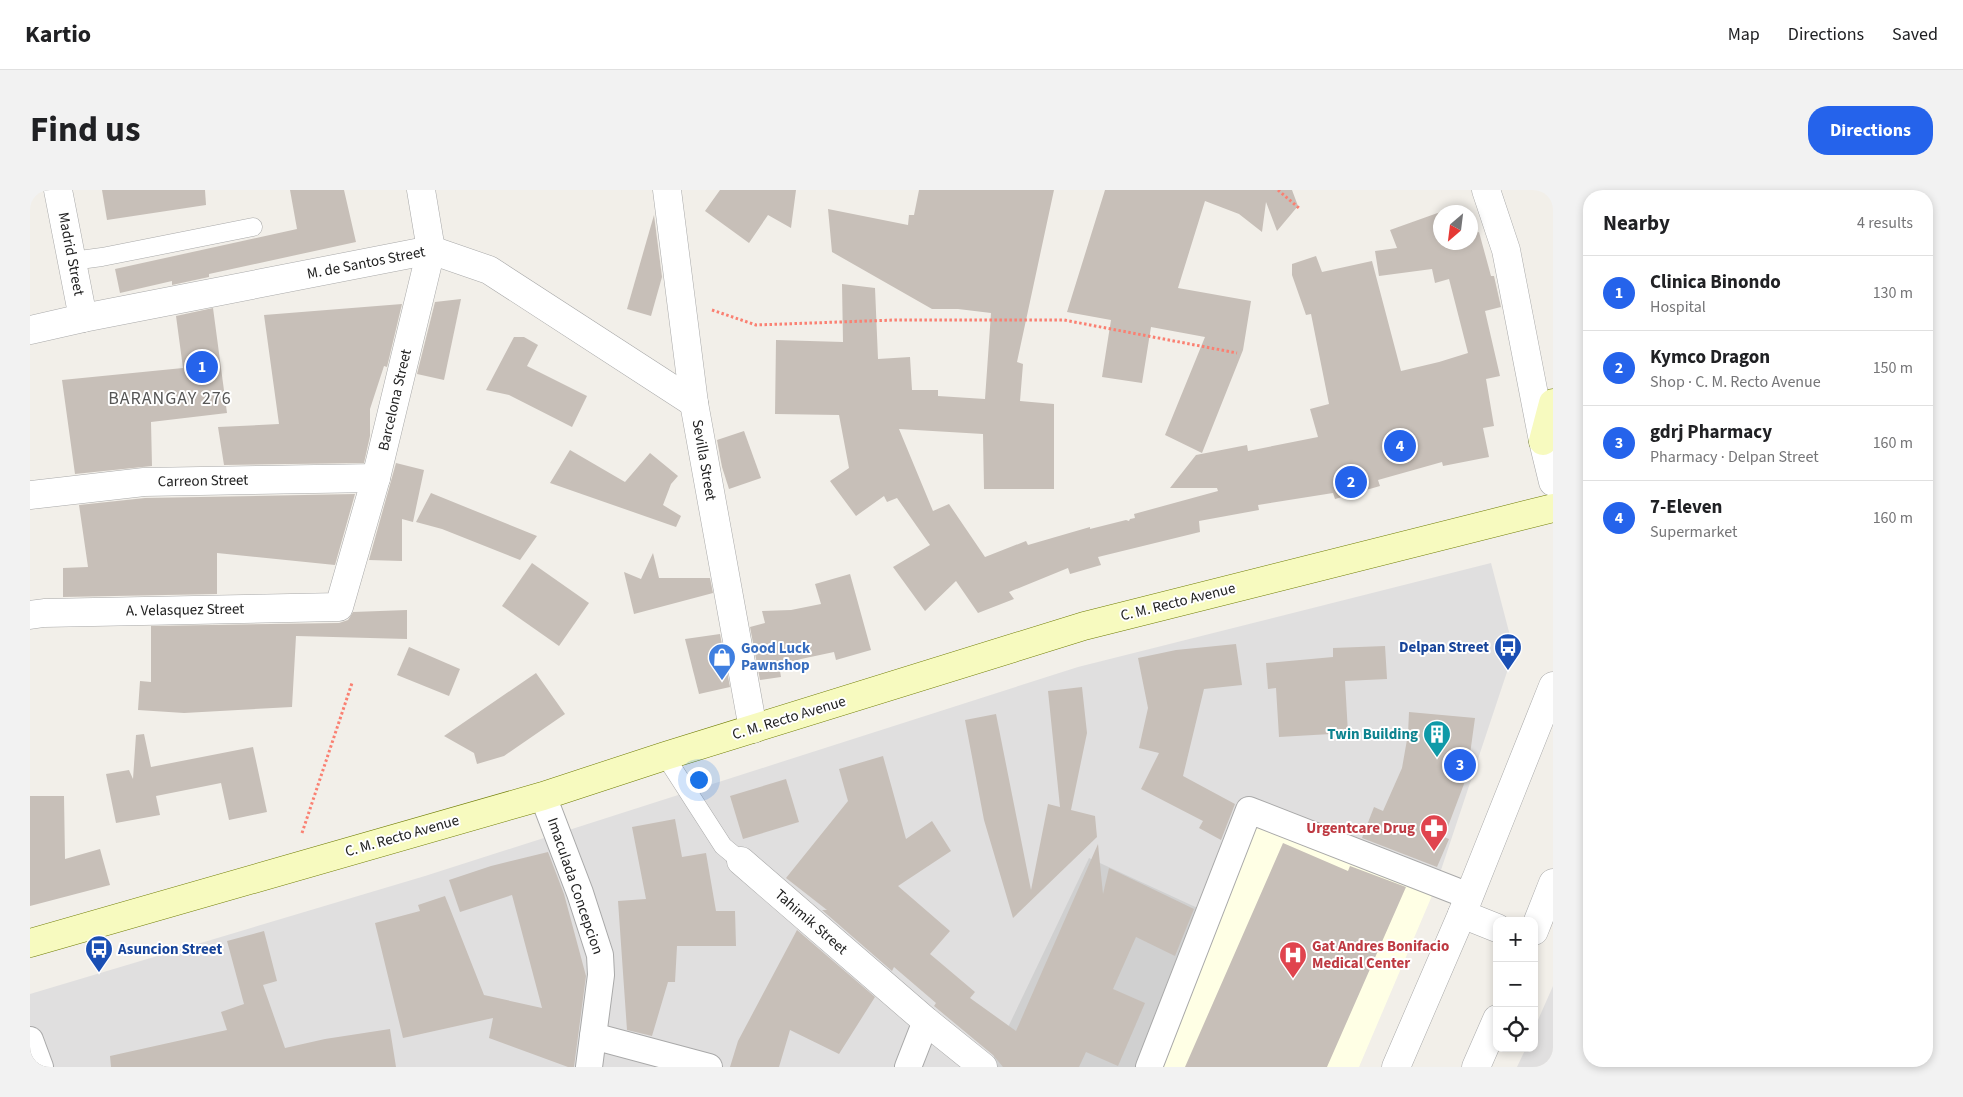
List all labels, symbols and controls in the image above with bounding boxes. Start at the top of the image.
text: Kartio [25,17,91,52]
text: Map [1728,22,1760,47]
text: Directions [1788,22,1864,47]
text: Saved [1892,22,1938,47]
text: Find us [30,105,140,155]
button: Directions [1808,106,1933,155]
north arrow [1433,205,1478,250]
text: Nearby [1603,208,1670,238]
street label: Madrid Street [53,210,89,298]
text: 4 results [1857,212,1913,234]
street label: M. de Santos Street [305,241,427,285]
text: Clinica Binondo [1650,269,1781,296]
text: 1 [1615,282,1623,304]
text: 130 m [1873,282,1913,304]
text: Hospital [1650,296,1706,318]
text: Kymco Dragon [1650,344,1770,371]
street label: Barcelona Street [373,347,417,453]
pin: 1 [186,348,218,386]
text: 2 [1615,357,1623,379]
text: 150 m [1873,357,1913,379]
text: Shop · C. M. Recto Avenue [1650,371,1821,393]
district label: BARANGAY 276 [108,386,232,411]
street label: Sevilla Street [687,418,721,502]
text: gdrj Pharmacy [1650,419,1772,446]
pin: 4 [1384,427,1416,465]
text: 3 [1615,432,1623,454]
text: 160 m [1873,432,1913,454]
text: Pharmacy · Delpan Street [1650,446,1819,468]
pin: 2 [1335,463,1367,501]
street label: Carreon Street [157,470,249,492]
text: 7-Eleven [1650,494,1722,521]
text: 4 [1615,507,1623,529]
text: 160 m [1873,507,1913,529]
text: Supermarket [1650,521,1737,543]
street label: C. M. Recto Avenue [1118,578,1238,626]
street label: A. Velasquez Street [126,598,244,622]
bus stop icon: Delpan Street [1493,632,1523,671]
place label: Delpan Street [1399,637,1489,658]
place label: Good Luck Pawnshop [741,638,811,676]
shop icon: Good Luck Pawnshop [707,642,737,681]
street label: C. M. Recto Avenue [730,691,848,745]
building icon: Twin Building [1422,719,1452,758]
place label: Twin Building [1327,724,1418,745]
pin: 3 [1444,746,1476,784]
your location [686,767,712,793]
street label: C. M. Recto Avenue [343,810,461,862]
pharmacy icon: Urgentcare Drug [1419,813,1449,852]
street label: Imaculada Concepcion [542,815,608,957]
place label: Urgentcare Drug [1306,818,1415,839]
street label: Tahimik Street [770,884,852,960]
map controls [1493,917,1538,1052]
button: + [1493,917,1538,962]
bus stop icon: Asuncion Street [84,934,114,973]
place label: Gat Andres Bonifacio Medical Center [1312,936,1449,974]
place label: Asuncion Street [117,939,222,960]
hospital icon: Gat Andres Bonifacio Medical Center [1278,940,1308,979]
button: − [1493,962,1538,1007]
button: locate [1493,1007,1538,1052]

